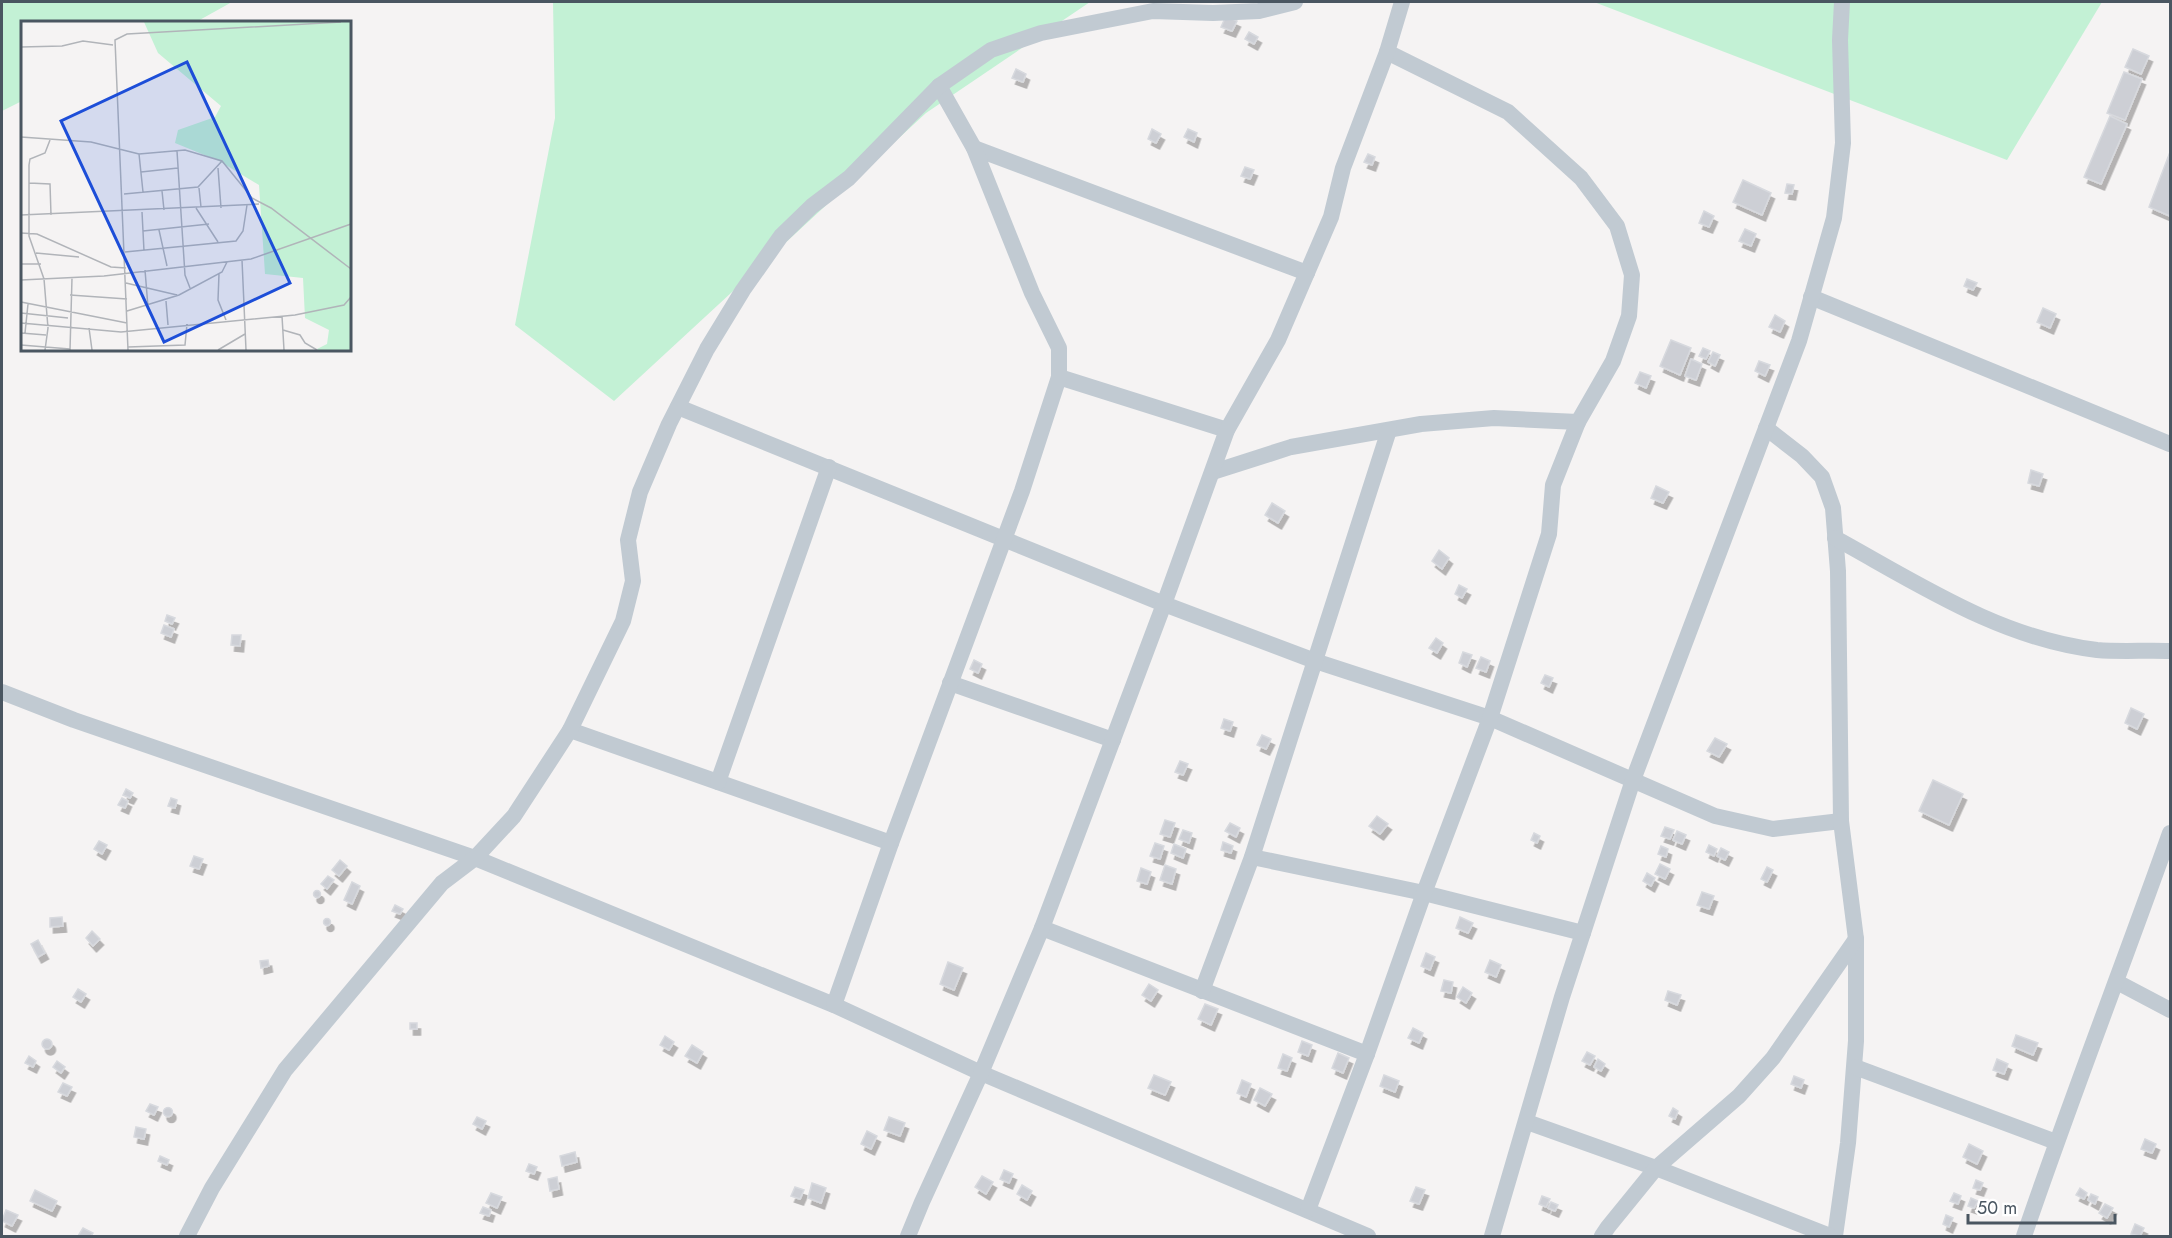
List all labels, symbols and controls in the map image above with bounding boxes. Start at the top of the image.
inset map [21,21,351,351]
scale bar [1968,1187,2115,1225]
text: 50 m [1977,1195,2017,1221]

